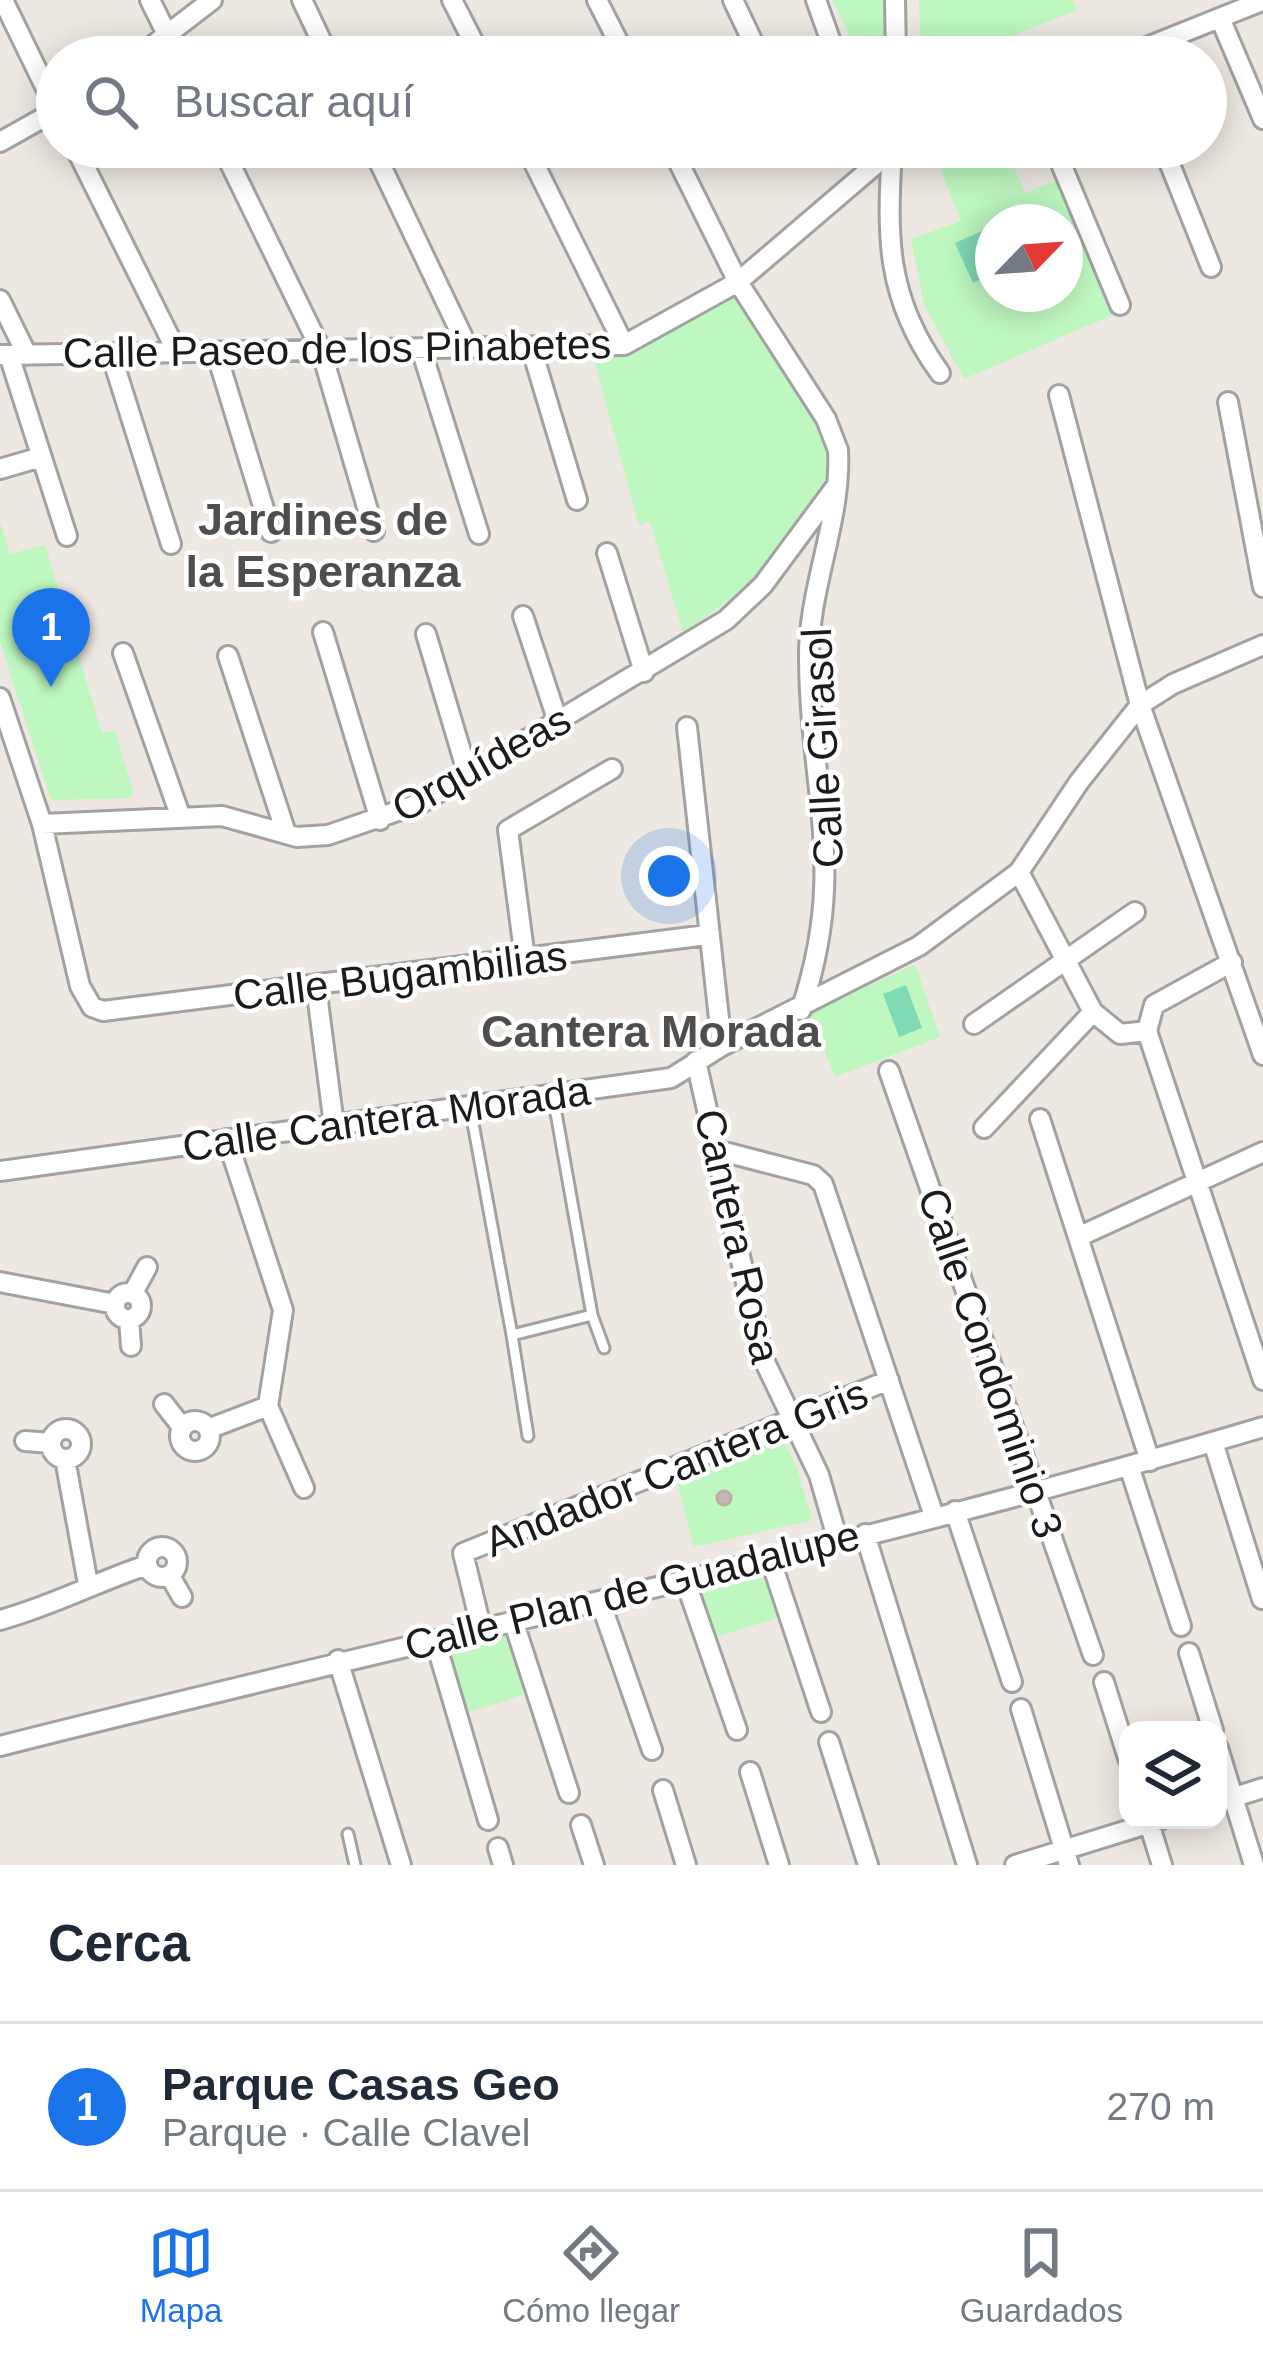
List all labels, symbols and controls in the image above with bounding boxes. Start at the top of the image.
search box [36,36,1227,168]
icon: search [78,69,144,135]
text: Buscar aquí [174,76,414,127]
north arrow [975,204,1083,312]
street label: Calle Paseo de los Pinabetes [62,320,612,377]
district label: Jardines de la Esperanza [185,494,462,597]
pin: 1 [12,588,90,687]
street label: Calle Girasol [793,627,852,869]
street label: Orquídeas [384,695,578,832]
your location [639,846,699,906]
street label: Calle Bugambilias [230,932,570,1019]
district label: Cantera Morada [481,1006,822,1057]
street label: Calle Cantera Morada [179,1067,593,1170]
street label: Cantera Rosa [685,1105,790,1368]
street label: Calle Condominio 3 [909,1182,1072,1544]
street label: Andador Cantera Gris [478,1369,874,1566]
street label: Calle Plan de Guadalupe [400,1511,864,1670]
map controls [1119,1721,1227,1829]
button: layers [1119,1721,1227,1829]
text: Cerca [48,1915,190,1972]
text: Parque Casas Geo [162,2059,560,2110]
text: 1 [76,2085,98,2128]
text: 270 m [1107,2085,1215,2128]
text: Parque · Calle Clavel [162,2111,531,2154]
tab: Mapa [140,2220,222,2330]
tab: Cómo llegar [502,2220,680,2330]
tab: Guardados [960,2220,1123,2330]

